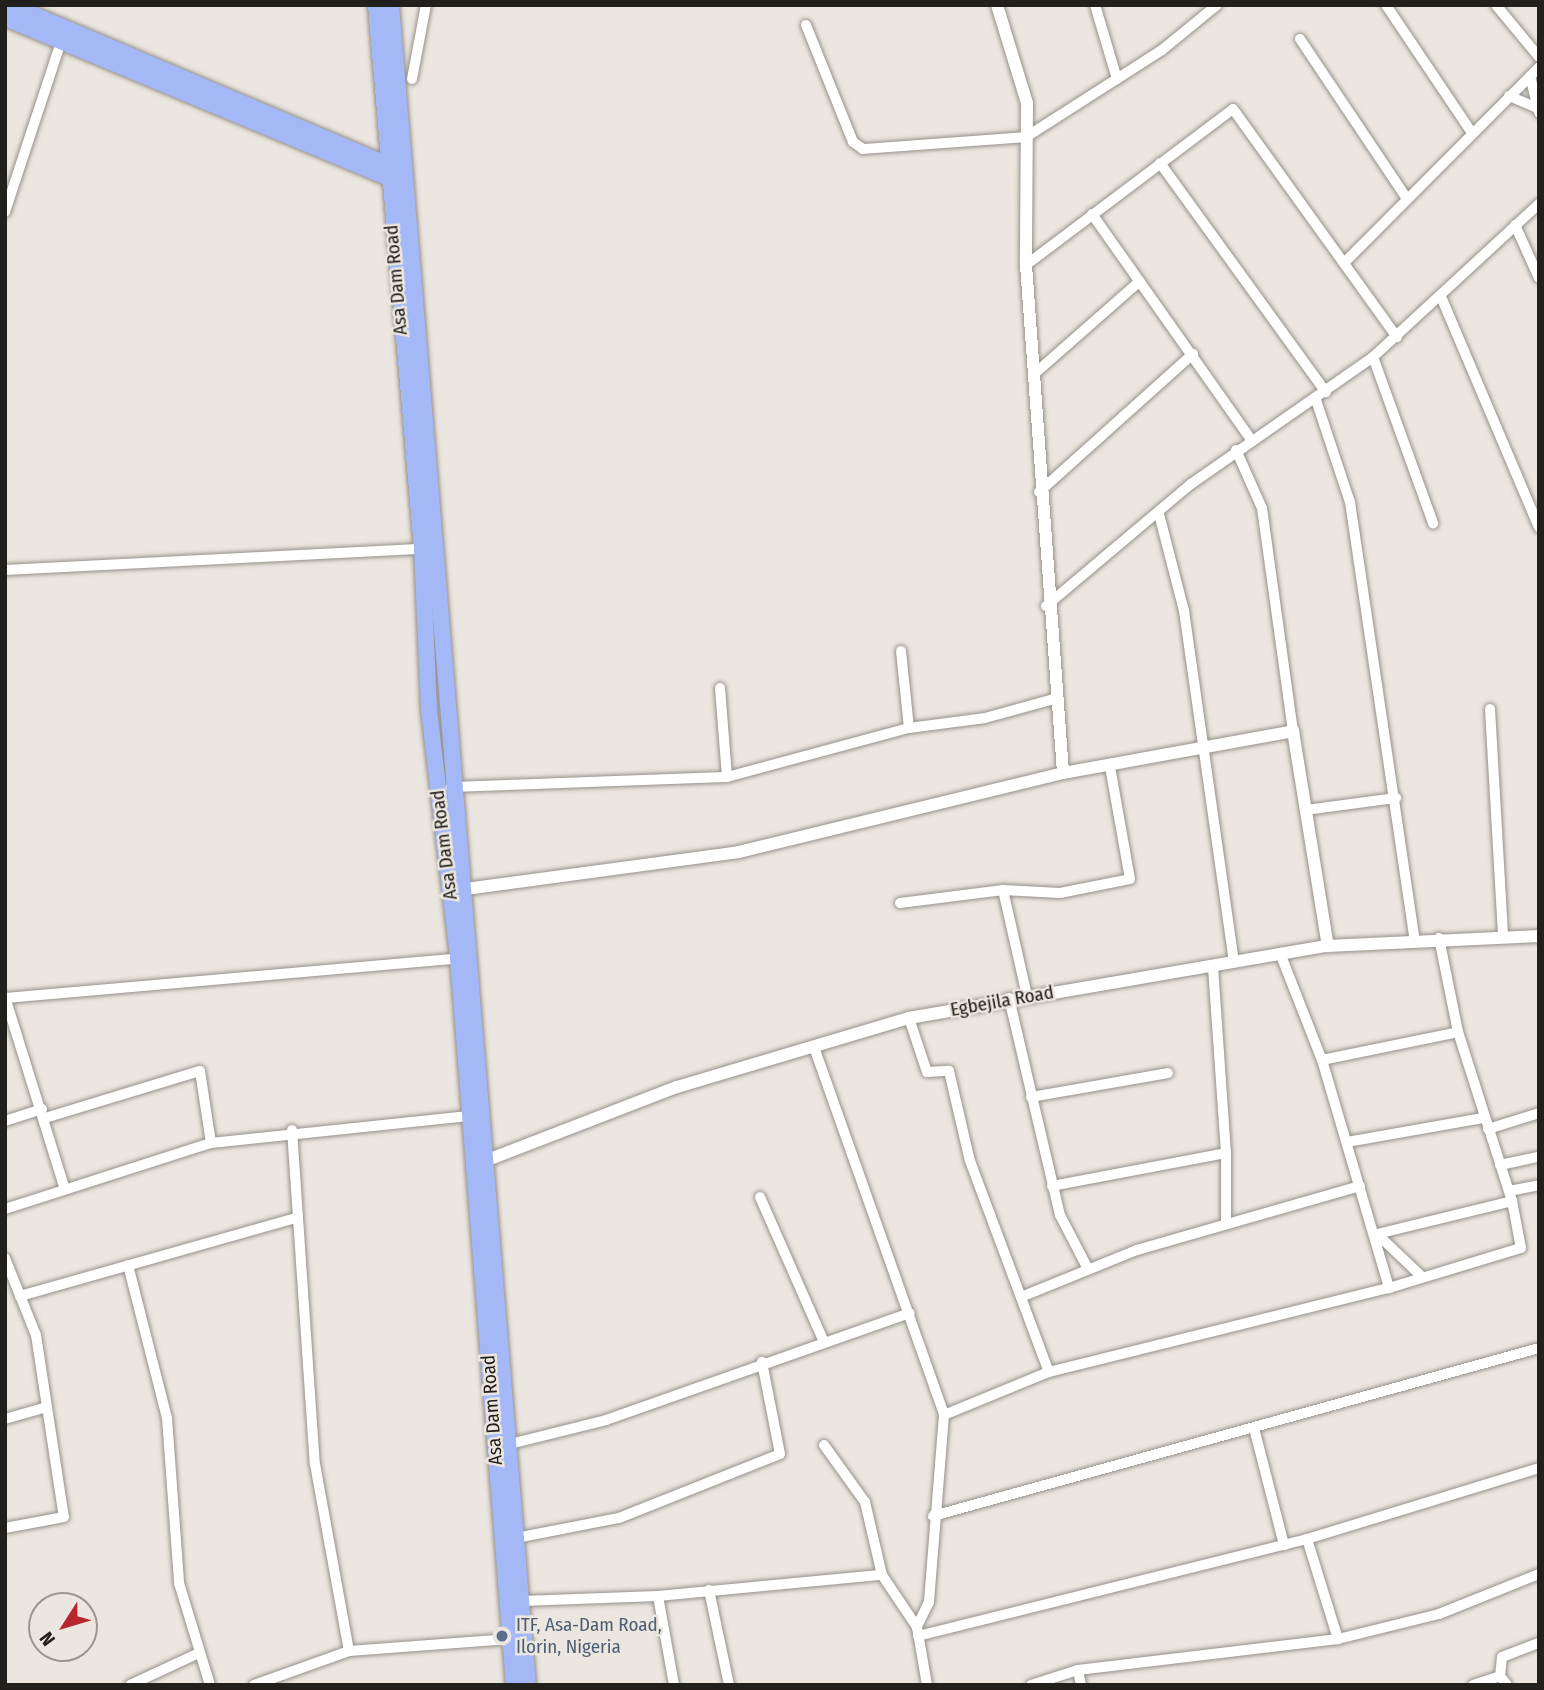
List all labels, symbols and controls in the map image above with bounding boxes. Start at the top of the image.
street label: Asa Dam Road [380,224,412,336]
street label: Asa Dam Road [426,789,462,901]
street label: Egbejila Road [949,981,1055,1021]
street label: Asa Dam Road [477,1354,507,1466]
north arrow [28,1592,98,1662]
place label: ITF, Asa-Dam Road, Ilorin, Nigeria [516,1614,662,1658]
text: N [35,1627,60,1650]
marker: ITF, Asa-Dam Road, Ilorin, Nigeria [494,1628,510,1644]

